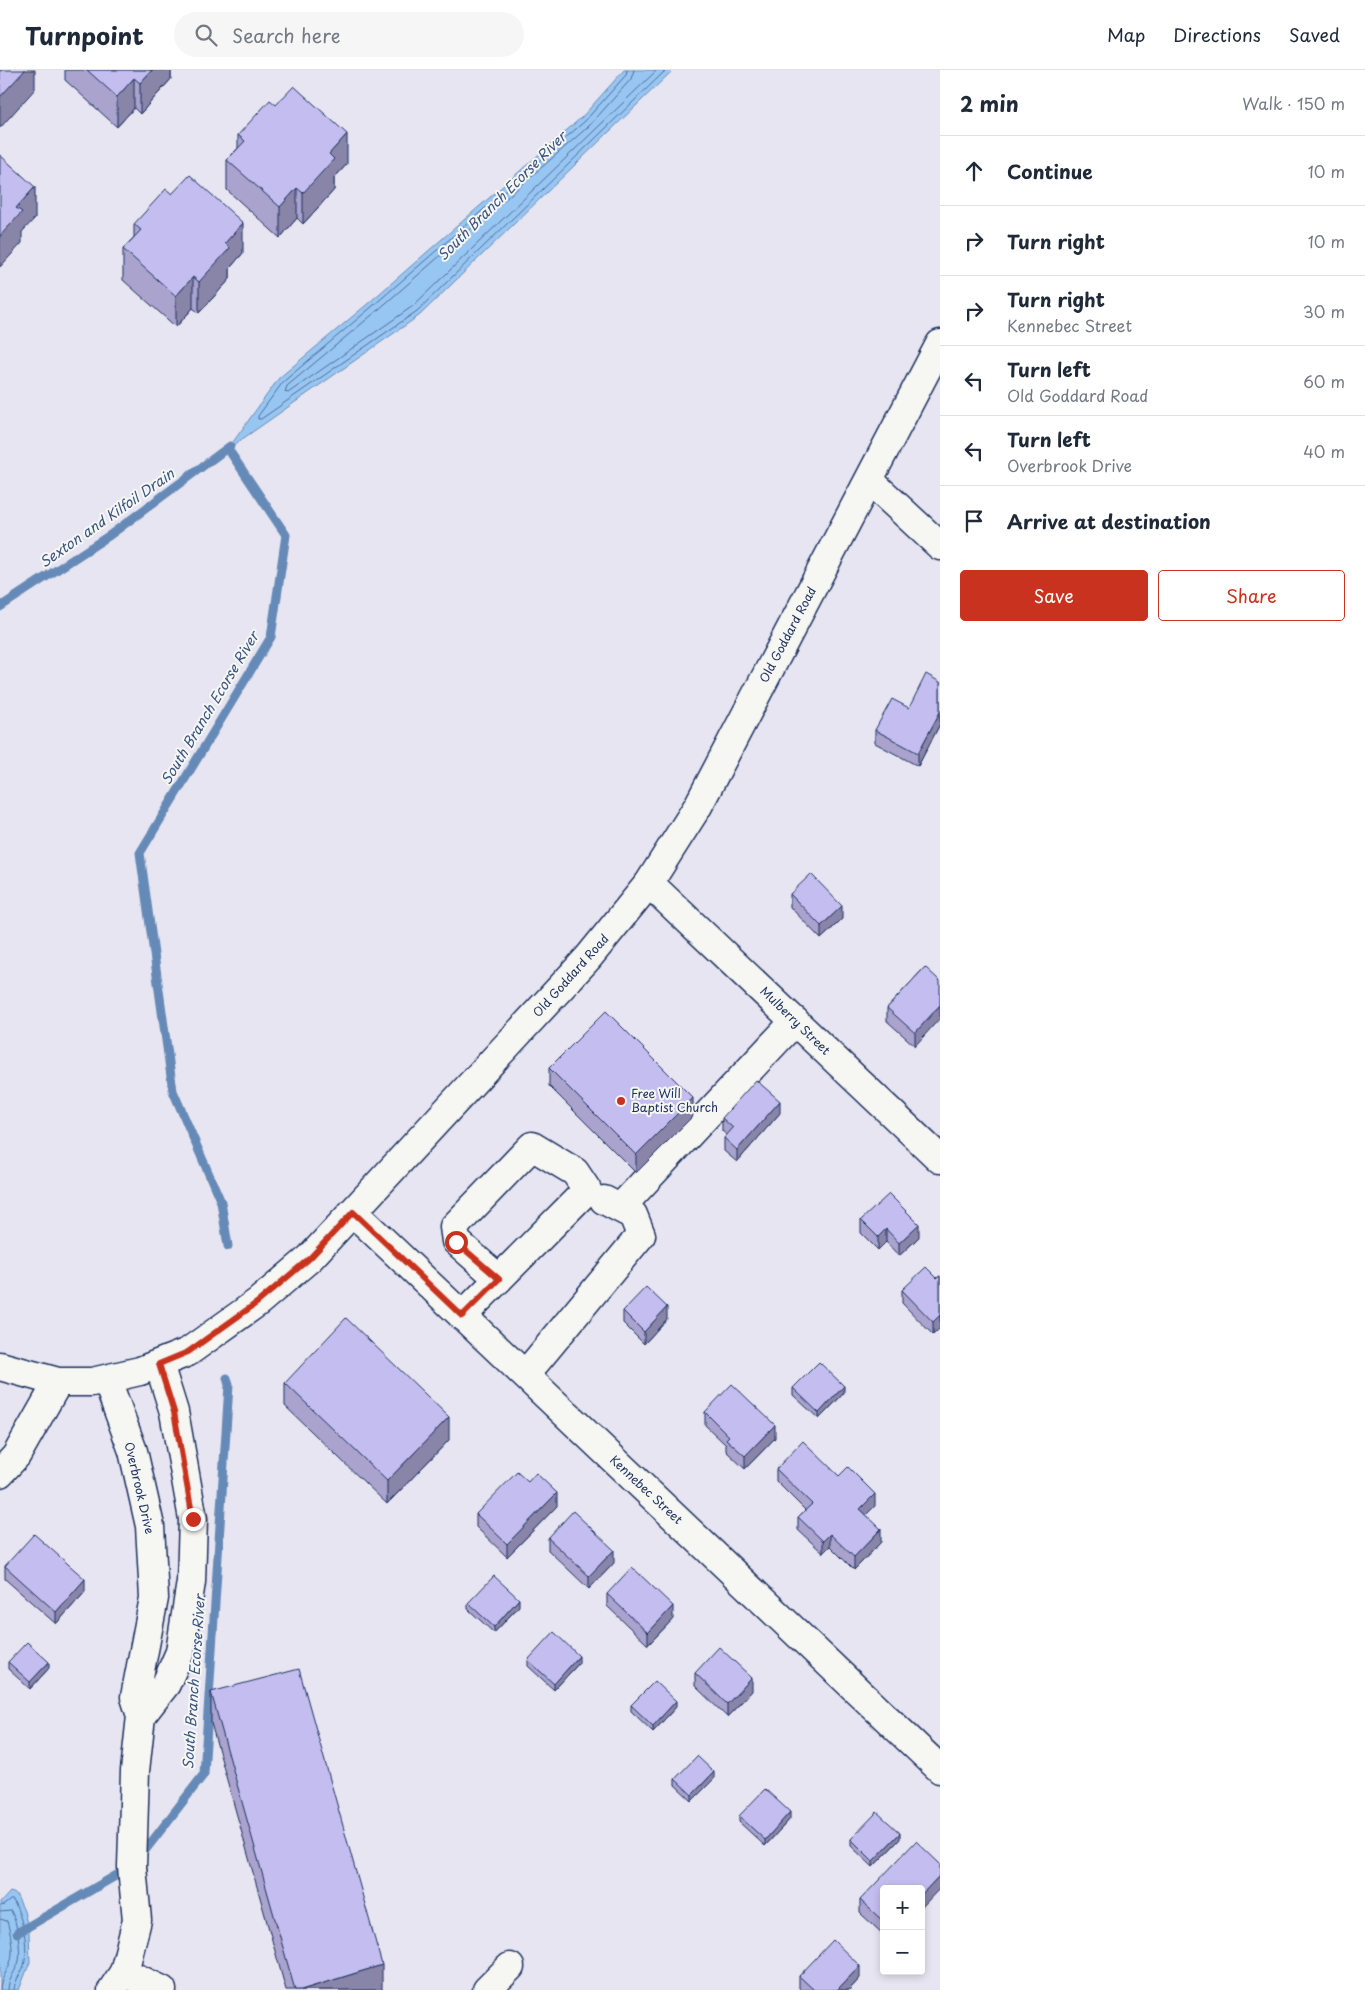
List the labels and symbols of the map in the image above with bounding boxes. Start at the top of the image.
water label: South Branch Ecorse River [432,125,573,265]
water label: Sexton and Kilfoil Drain [35,463,179,572]
street label: Old Goddard Road [754,583,820,686]
water label: South Branch Ecorse River [156,625,265,788]
street label: Old Goddard Road [528,930,613,1021]
street label: Mulberry Street [757,982,835,1059]
place label: Free Will Baptist Church [631,1084,718,1116]
marker: Free Will Baptist Church [615,1095,627,1107]
route start [445,1231,468,1254]
street label: Overbrook Drive [121,1440,159,1536]
street label: Kennebec Street [606,1451,687,1528]
route end [182,1508,205,1531]
water label: South Branch Ecorse River [177,1592,210,1770]

